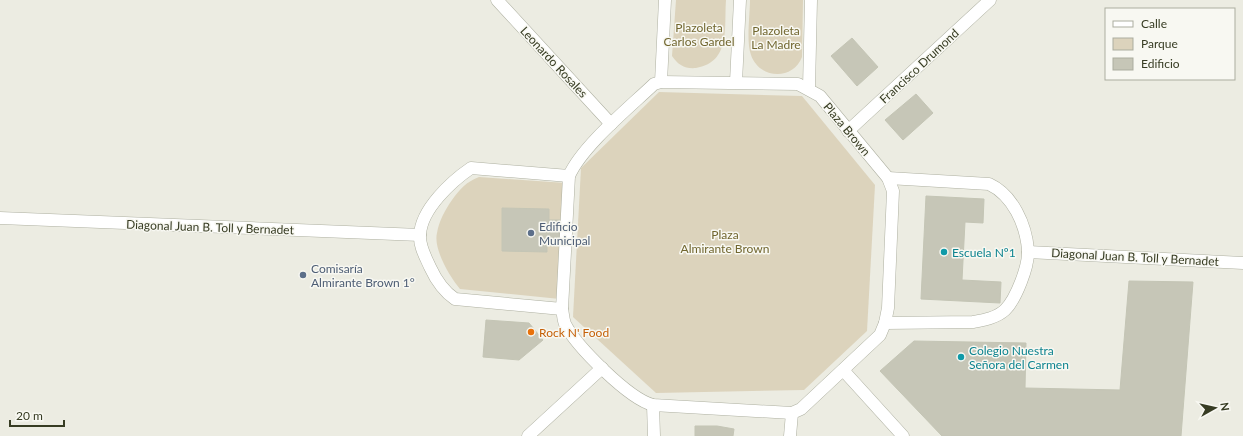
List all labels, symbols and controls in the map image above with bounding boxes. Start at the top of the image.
legend [1105,8,1235,80]
text: Calle [1141,16,1167,31]
park label: Plazoleta Carlos Gardel [664,20,734,49]
street label: Leonardo Rosales [517,23,591,101]
park label: Plazoleta La Madre [751,23,801,52]
street label: Francisco Drumond [876,26,962,106]
text: Parque [1141,36,1178,51]
text: Edificio [1141,56,1180,71]
street label: Plaza Brown [820,99,874,159]
street label: Diagonal Juan B. Toll y Bernadet [126,217,295,237]
place label: Edificio Municipal [539,219,590,248]
park label: Plaza Almirante Brown [681,227,769,256]
marker: Edificio Municipal [526,228,536,238]
place label: Escuela Nº1 [952,245,1016,260]
street label: Diagonal Juan B. Toll y Bernadet [1051,245,1220,269]
marker: Escuela Nº1 [939,247,949,257]
place label: Comisaría Almirante Brown 1° [311,261,415,290]
marker: Comisaría Almirante Brown 1° [298,270,308,280]
place label: Rock N' Food [539,325,609,340]
marker: Rock N' Food [526,327,536,337]
place label: Colegio Nuestra Señora del Carmen [969,343,1069,372]
marker: Colegio Nuestra Señora del Carmen [956,352,966,362]
north arrow [1195,388,1235,428]
text: N [1218,401,1232,412]
scale bar [10,402,64,428]
text: 20 m [16,408,43,423]

